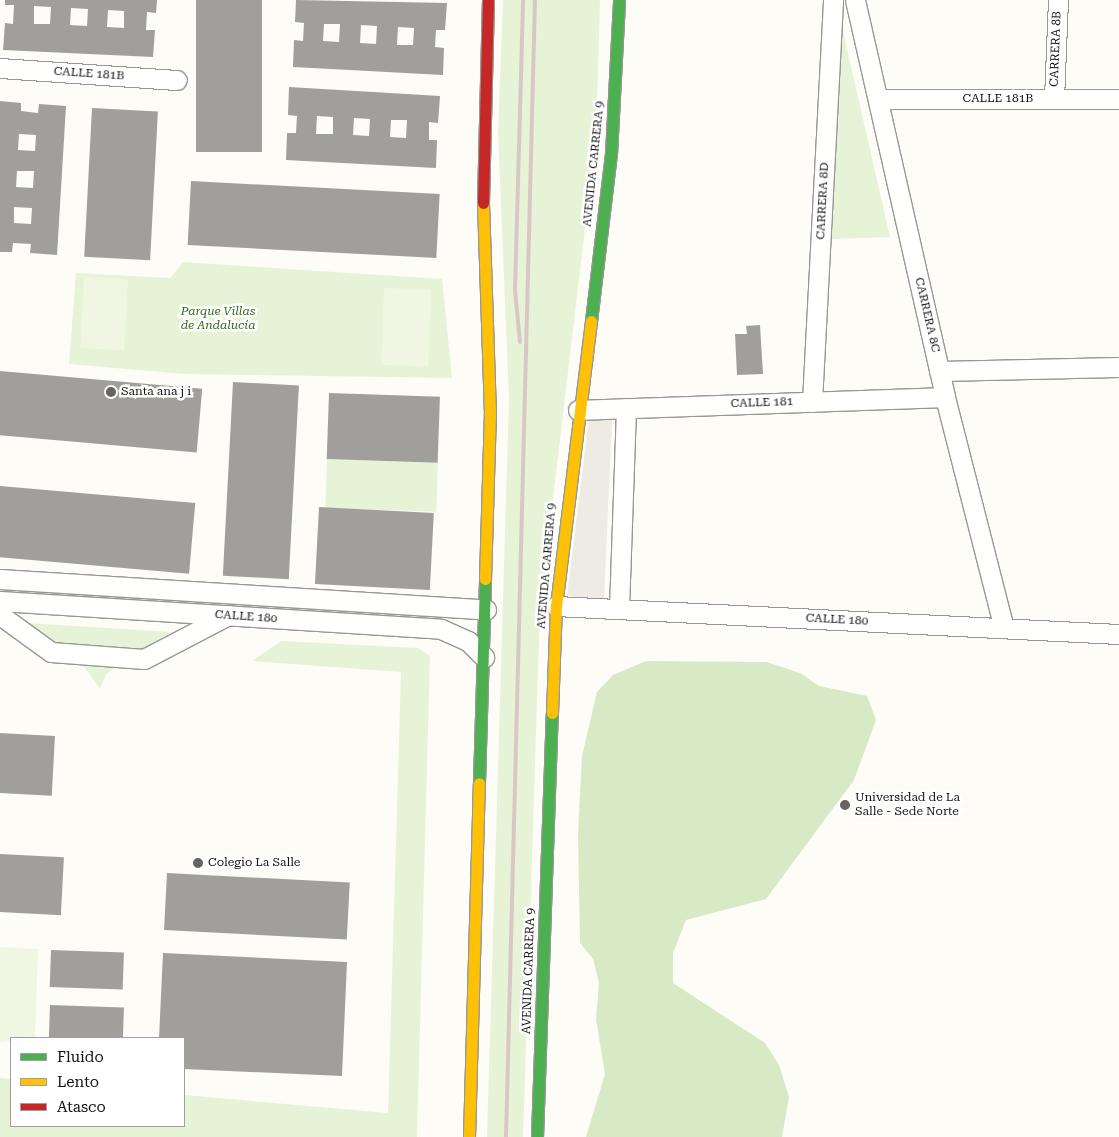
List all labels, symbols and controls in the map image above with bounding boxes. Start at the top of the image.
street label: CARRERA 8B [1047,11,1065,87]
street label: CALLE 181B [53,64,125,84]
street label: CALLE 181B [963,92,1033,106]
street label: AVENIDA CARRERA 9 [580,100,608,228]
street label: CARRERA 8D [814,162,832,240]
street label: CARRERA 8C [911,276,943,354]
park label: Parque Villas de Andalucía [181,305,255,333]
place label: Santa ana j i [121,385,191,399]
marker: Santa ana j i [105,386,117,398]
street label: CALLE 181 [730,395,794,411]
street label: AVENIDA CARRERA 9 [534,502,560,630]
street label: CALLE 180 [214,608,278,626]
street label: CALLE 180 [805,611,869,629]
place label: Universidad de La Salle - Sede Norte [855,791,960,819]
marker: Universidad de La Salle - Sede Norte [839,799,851,811]
place label: Colegio La Salle [208,856,300,870]
marker: Colegio La Salle [192,857,204,869]
street label: AVENIDA CARRERA 9 [520,908,538,1034]
legend [10,1037,185,1127]
text: Fluido [57,1048,104,1066]
text: Lento [57,1073,99,1091]
text: Atasco [57,1098,106,1116]

